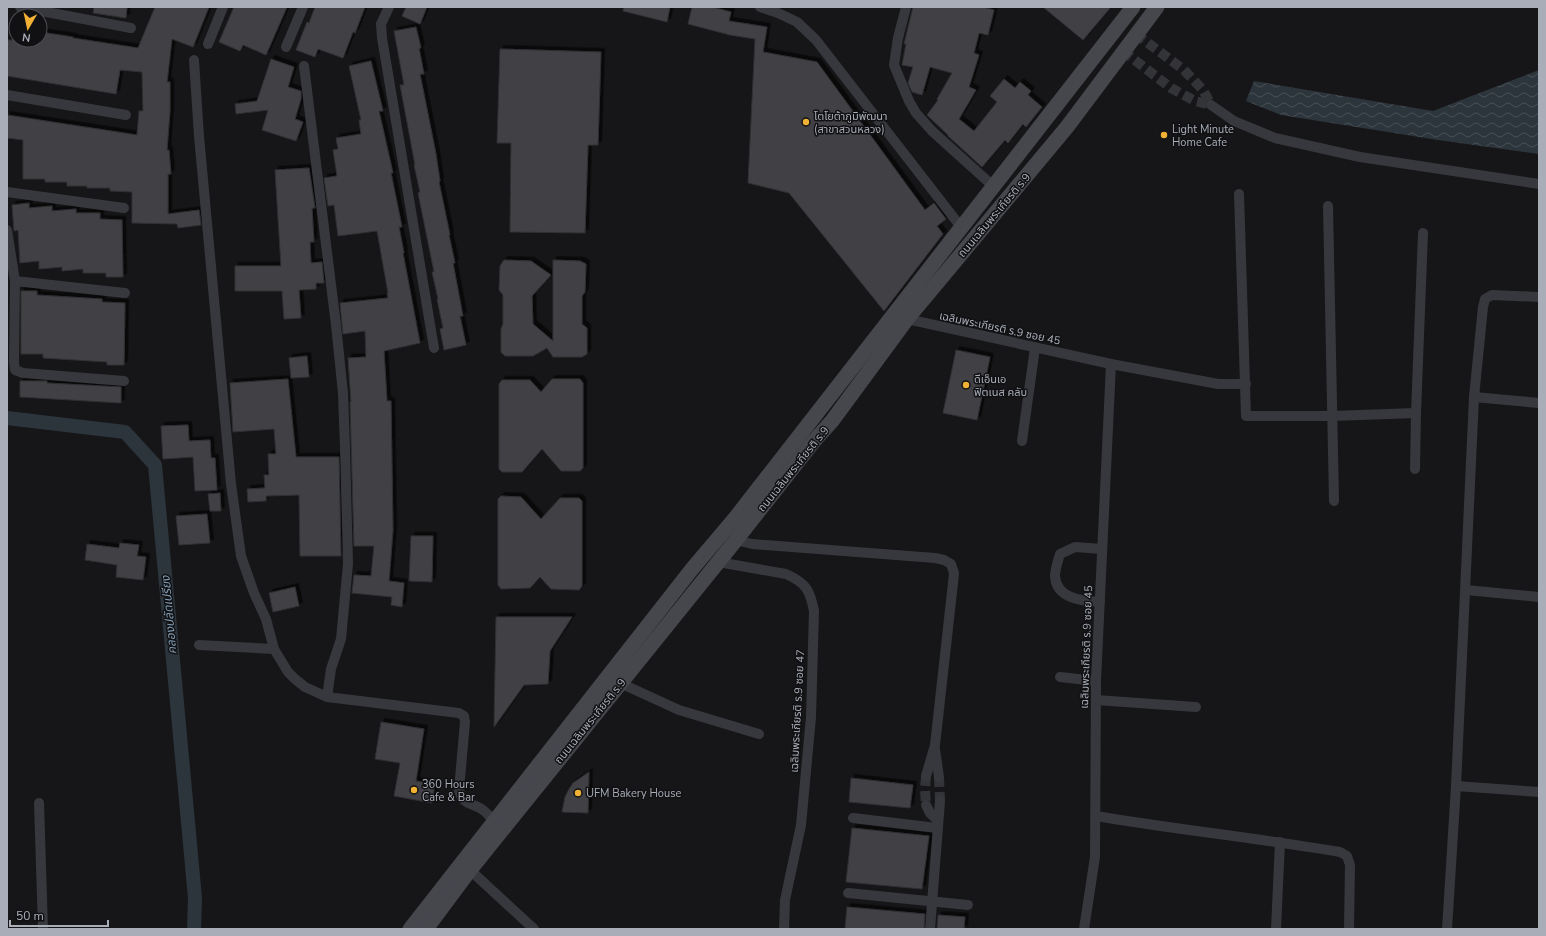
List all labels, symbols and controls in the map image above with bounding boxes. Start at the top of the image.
north arrow [8,8,48,48]
text: N [21,29,32,45]
place label: โตโยต้าภูมิพัฒนา (สาขาสวนหลวง) [814,109,888,137]
marker: โตโยต้าภูมิพัฒนา (สาขาสวนหลวง) [801,117,811,127]
place label: Light Minute Home Cafe [1172,122,1234,150]
marker: Light Minute Home Cafe [1159,130,1169,140]
street label: ถนนเฉลิมพระเกียรติ ร.9 [955,170,1034,261]
street label: เฉลิมพระเกียรติ ร.9 ซอย 45 [938,308,1062,349]
place label: ดีเอ็นเอ ฟิตเนส คลับ [974,372,1027,400]
marker: ดีเอ็นเอ ฟิตเนส คลับ [961,380,971,390]
street label: ถนนเฉลิมพระเกียรติ ร.9 [754,424,832,515]
water label: คลองปลัดเปรียง [158,574,180,655]
street label: เฉลิมพระเกียรติ ร.9 ซอย 45 [1077,585,1096,709]
street label: เฉลิมพระเกียรติ ร.9 ซอย 47 [787,649,808,773]
street label: ถนนเฉลิมพระเกียรติ ร.9 [551,676,629,767]
place label: 360 Hours Cafe & Bar [422,777,475,805]
marker: 360 Hours Cafe & Bar [409,785,419,795]
place label: UFM Bakery House [586,786,681,801]
marker: UFM Bakery House [573,788,583,798]
scale bar [10,902,108,928]
text: 50 m [16,908,44,924]

